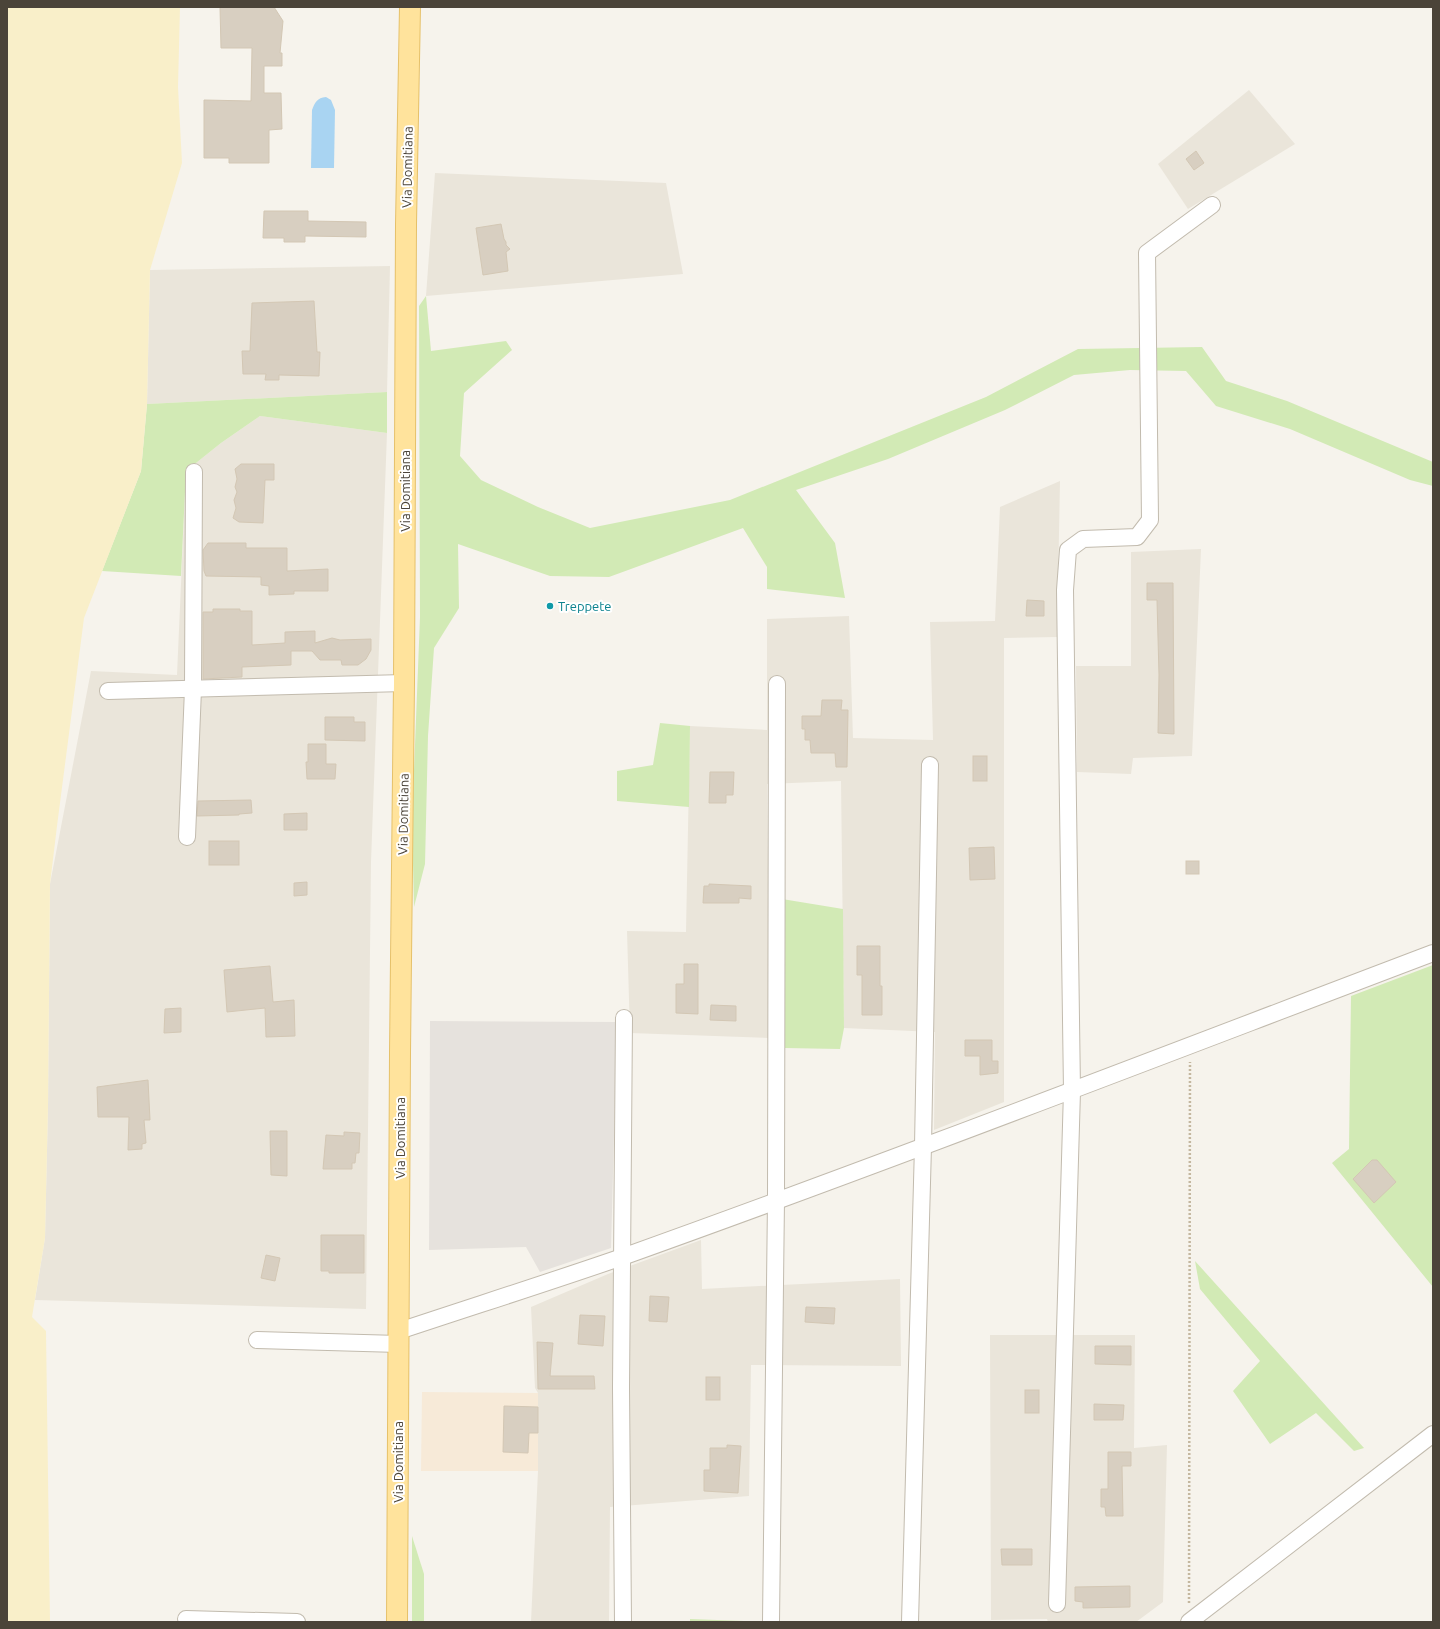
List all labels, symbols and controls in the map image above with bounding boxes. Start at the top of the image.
street label: Via Domitiana [399,126,415,208]
street label: Via Domitiana [398,450,412,532]
place label: Treppete [558,599,612,613]
marker: Treppete [545,601,555,611]
street label: Via Domitiana [395,773,411,855]
street label: Via Domitiana [393,1097,407,1179]
street label: Via Domitiana [391,1421,405,1503]

